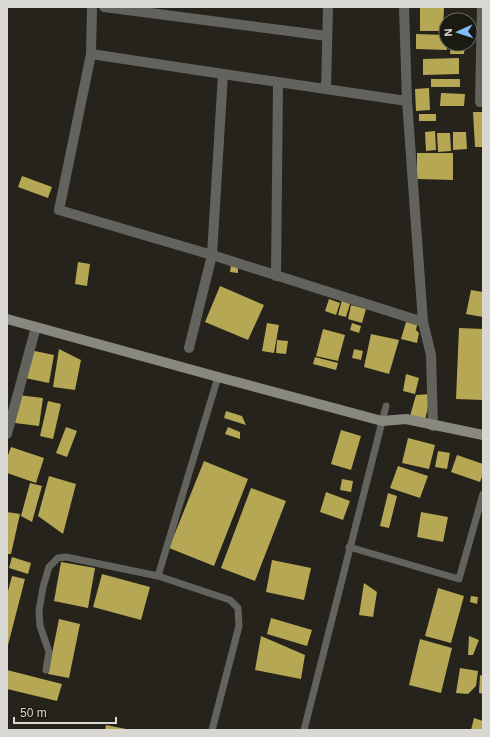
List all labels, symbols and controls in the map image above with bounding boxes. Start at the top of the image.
north arrow [438,12,478,52]
text: N [442,28,454,37]
scale bar [14,699,116,725]
text: 50 m [20,706,47,720]

